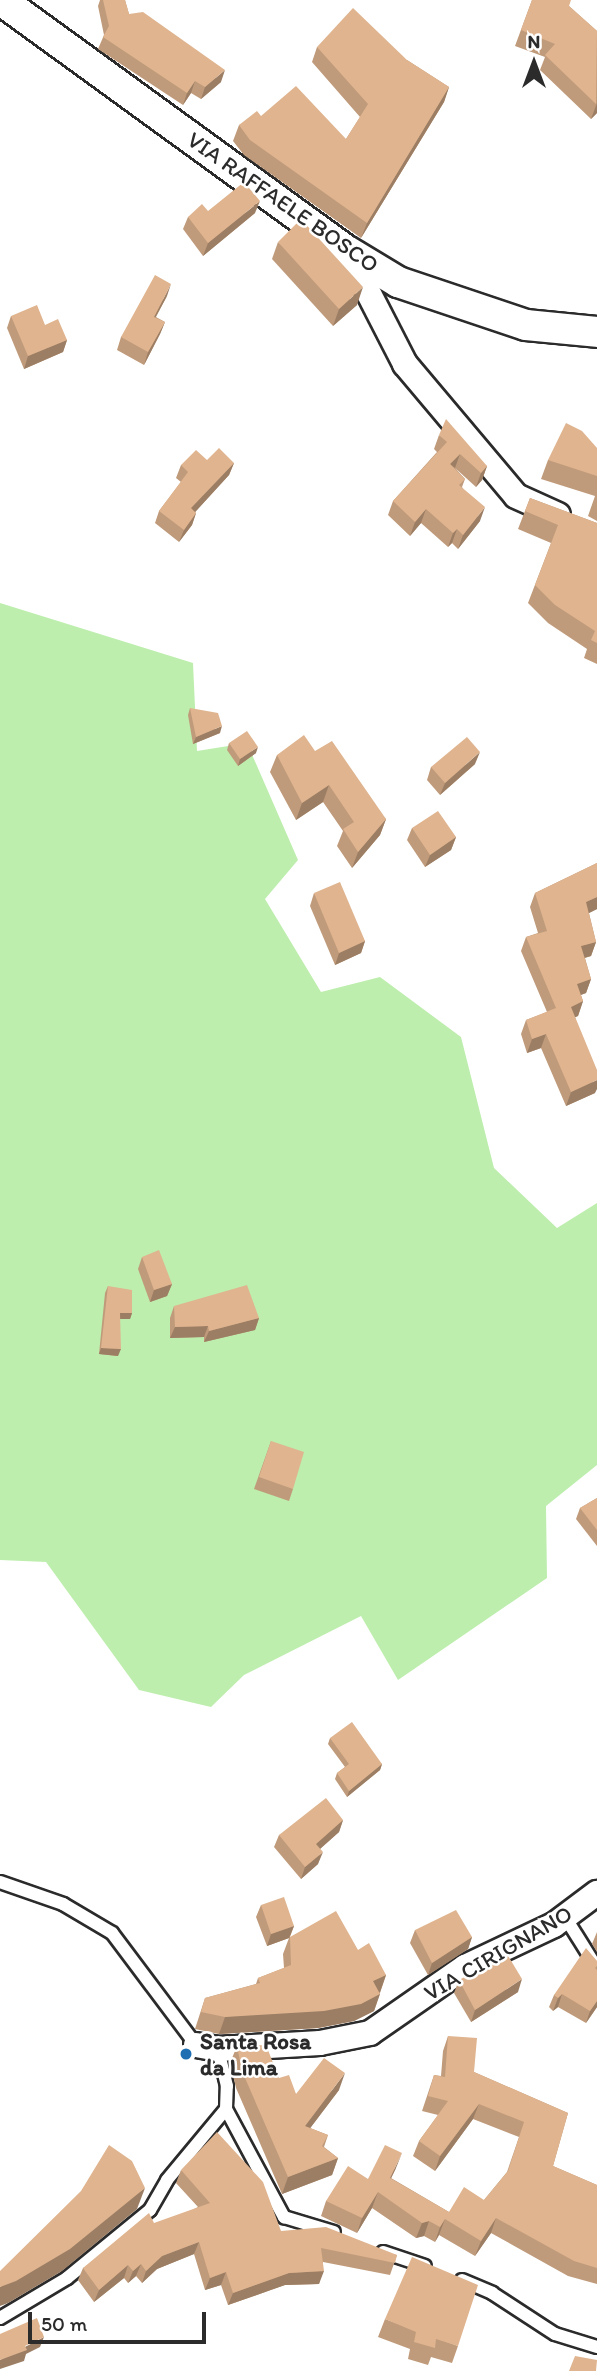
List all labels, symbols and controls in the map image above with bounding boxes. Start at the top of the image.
north arrow [499,28,569,98]
text: N [528,30,540,53]
street label: VIA RAFFAELE BOSCO [182,126,384,278]
street label: VIA CIRIGNANO [420,1900,576,2006]
place label: Santa Rosa da Lima [200,2027,310,2081]
marker: Santa Rosa da Lima [178,2046,194,2062]
scale bar [32,2298,210,2342]
text: 50 m [41,2311,87,2336]

